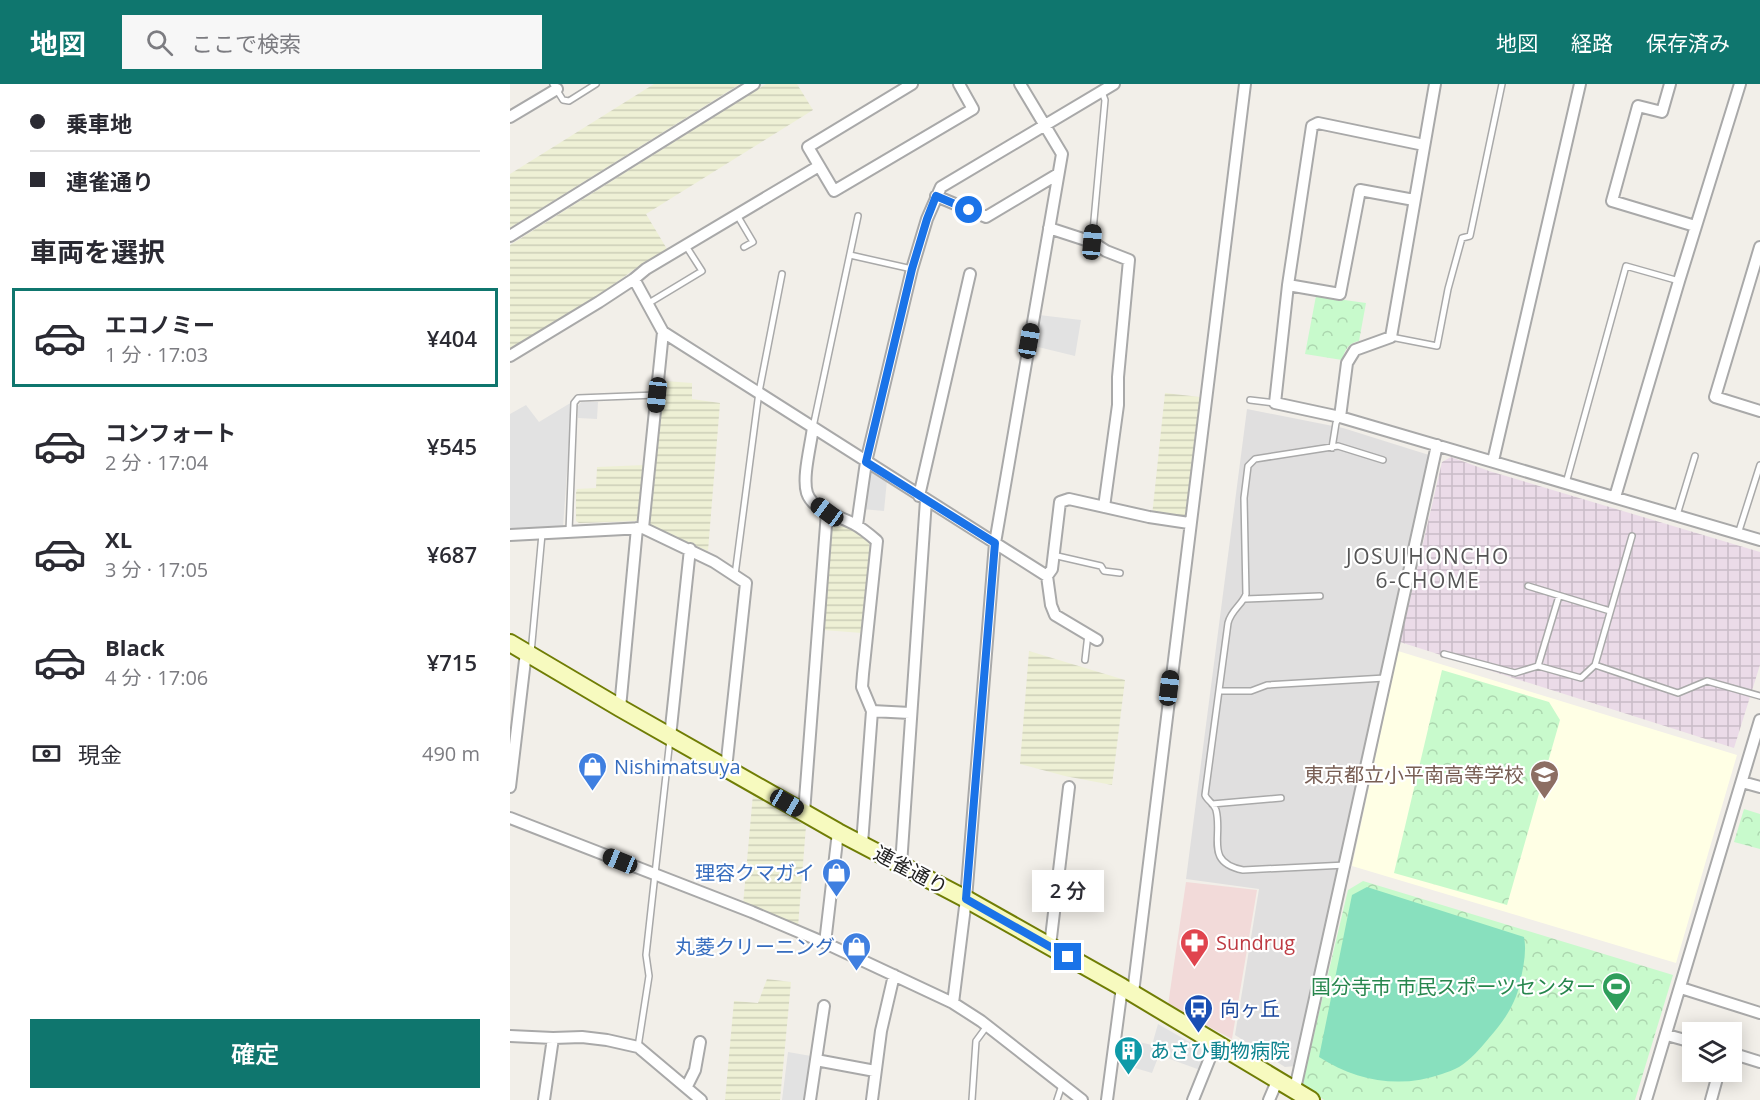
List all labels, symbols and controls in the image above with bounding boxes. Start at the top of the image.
search box [122,15,542,69]
text: 地図 [30,24,86,62]
icon: search [143,26,176,59]
text: ここで検索 [191,28,301,58]
text: 地図 [1496,29,1538,57]
text: 経路 [1571,29,1613,57]
text: 保存済み [1646,29,1730,57]
text: 乗車地 [66,108,132,138]
text: 連雀通り [66,166,154,196]
route start [955,196,982,223]
car [1081,223,1103,261]
text: 車両を選択 [30,233,165,270]
text: エコノミー [105,309,215,339]
icon: car [33,311,87,365]
car [1017,322,1041,360]
text: ¥404 [427,323,477,353]
text: 1 分 · 17:03 [105,341,208,368]
car [646,376,668,414]
text: コンフォート [105,417,236,447]
icon: car [33,419,87,473]
text: ¥545 [427,431,477,461]
text: 2 分 · 17:04 [105,449,208,476]
car [807,494,847,530]
text: XL [105,524,132,554]
icon: car [33,527,87,581]
text: ¥687 [427,539,477,569]
district label: JOSUIHONCHO 6-CHOME [1344,542,1510,594]
text: 3 分 · 17:05 [105,556,208,583]
text: Black [105,632,165,662]
icon: car [33,635,87,689]
text: ¥715 [427,647,477,677]
text: 4 分 · 17:06 [105,664,208,691]
car [1158,669,1180,707]
icon: cash [30,737,63,770]
text: 現金 [78,739,122,769]
text: 490 m [422,740,480,767]
shop icon: Nishimatsuya [577,750,609,792]
place label: Nishimatsuya [614,753,741,780]
school or university icon: 東京都立小平南高等学校 [1529,758,1561,800]
place label: 東京都立小平南高等学校 [1304,761,1524,788]
car [767,786,807,820]
street label: 連雀通り [869,839,953,901]
car [600,846,640,876]
shop icon: 理容クマガイ [820,856,852,898]
place label: 理容クマガイ [695,859,815,886]
callout: 2 分 [1032,870,1104,912]
text: 2 分 [1050,877,1086,904]
pharmacy icon: Sundrug [1179,926,1211,968]
place label: Sundrug [1216,929,1295,956]
shop icon: 丸菱クリーニング [840,930,872,972]
place label: 丸菱クリーニング [675,933,835,960]
route end [1054,943,1081,970]
sports icon: 国分寺市 市民スポーツセンター [1601,970,1633,1012]
place label: 国分寺市 市民スポーツセンター [1311,973,1596,1000]
bus stop icon: 向ヶ丘 [1183,992,1215,1034]
place label: 向ヶ丘 [1220,995,1280,1022]
button: 確定 [30,1019,480,1088]
map controls [1682,1022,1742,1082]
button: layers [1682,1022,1742,1082]
building icon: あさひ動物病院 [1113,1034,1145,1076]
place label: あさひ動物病院 [1150,1037,1290,1064]

